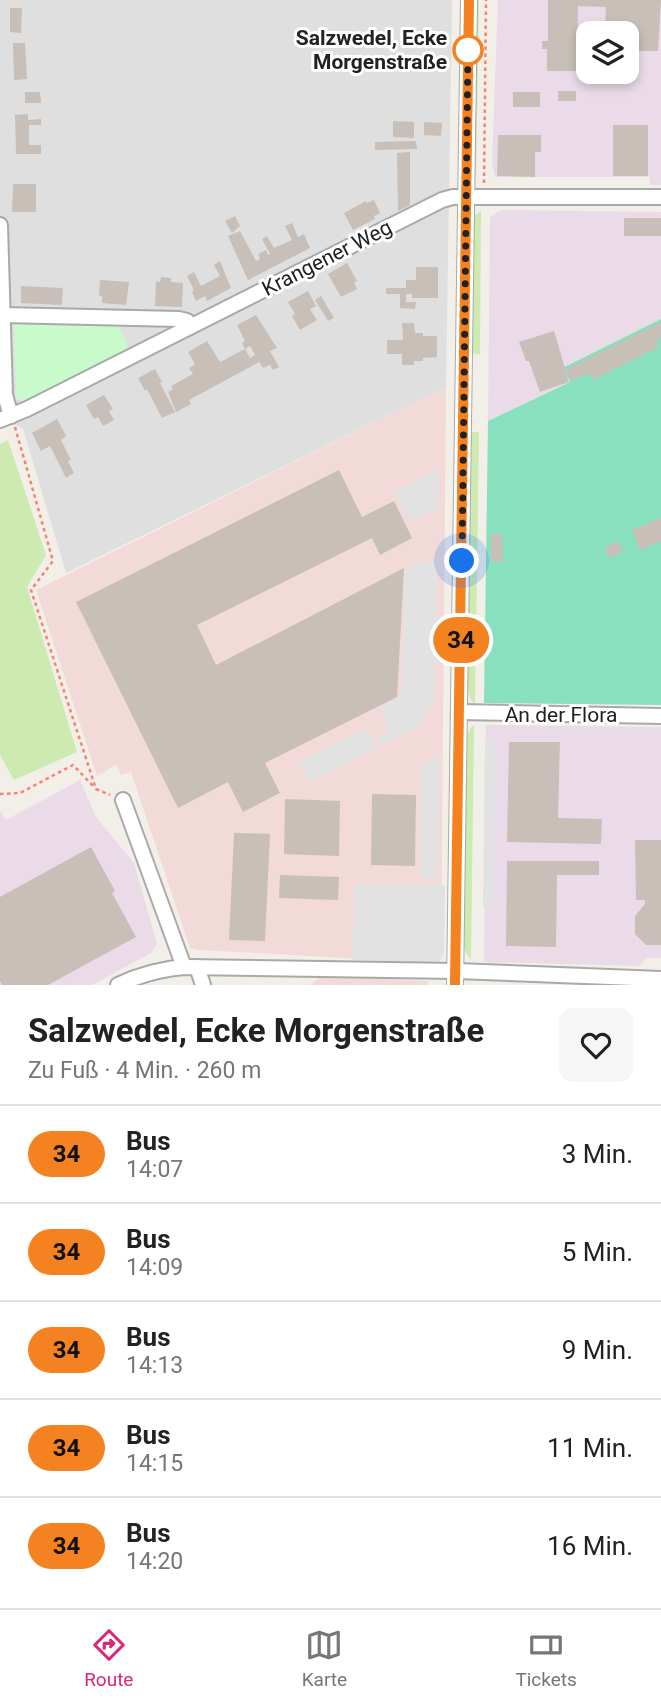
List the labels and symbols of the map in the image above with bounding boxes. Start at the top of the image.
place label: Salzwedel, Ecke Morgenstraße [296,26,447,74]
marker: Salzwedel, Ecke Morgenstraße [453,35,483,65]
street label: Krangener Weg [258,215,396,301]
your location [444,543,479,578]
line badge: 34 [430,617,492,663]
street label: An der Flora [505,703,617,727]

